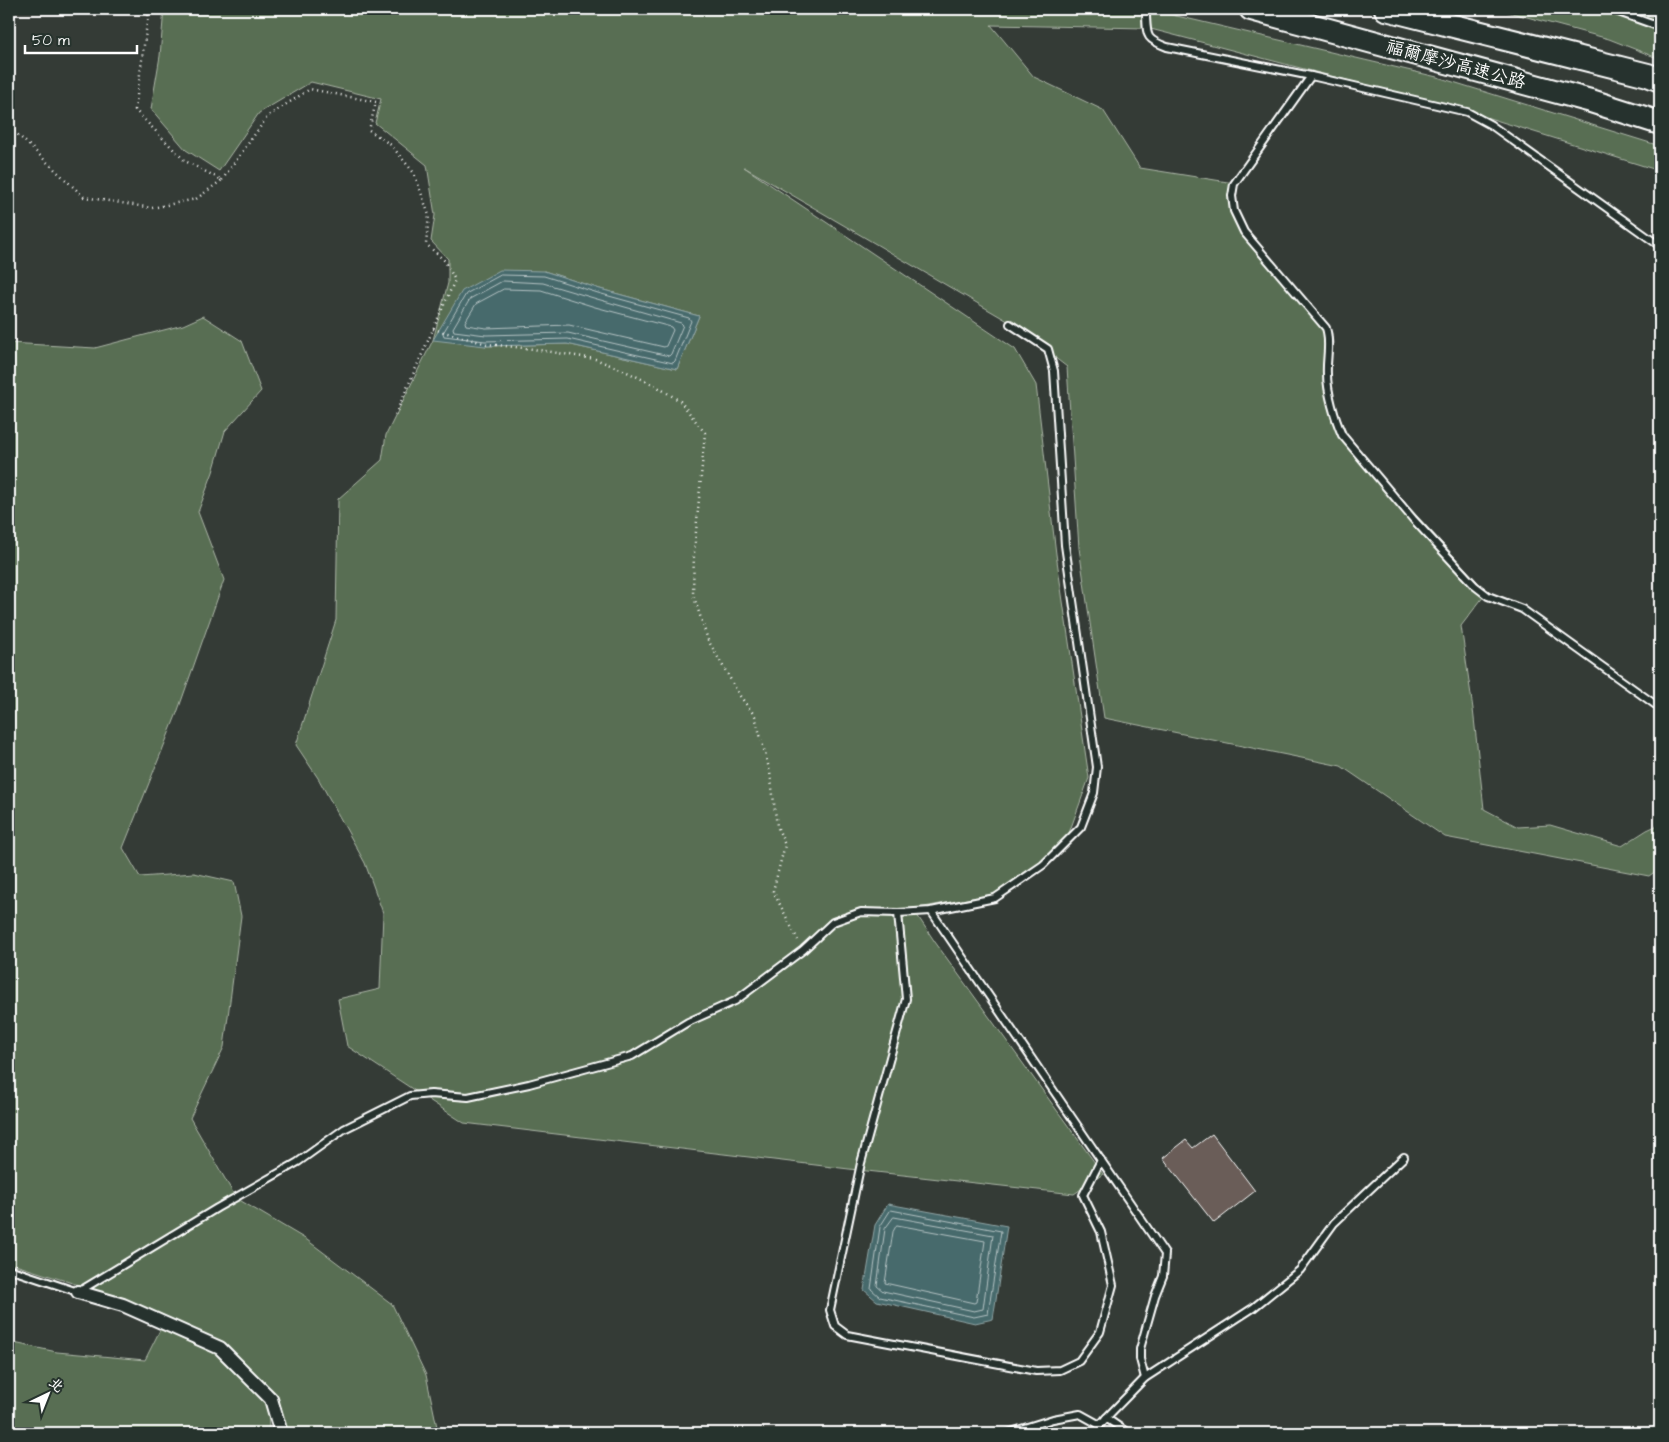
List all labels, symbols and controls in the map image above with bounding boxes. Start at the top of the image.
scale bar [25,22,138,54]
text: 50 m [32,30,70,51]
street label: 福爾摩沙高速公路 [1383,34,1529,95]
north arrow [22,1370,72,1420]
text: 北 [44,1373,68,1397]

